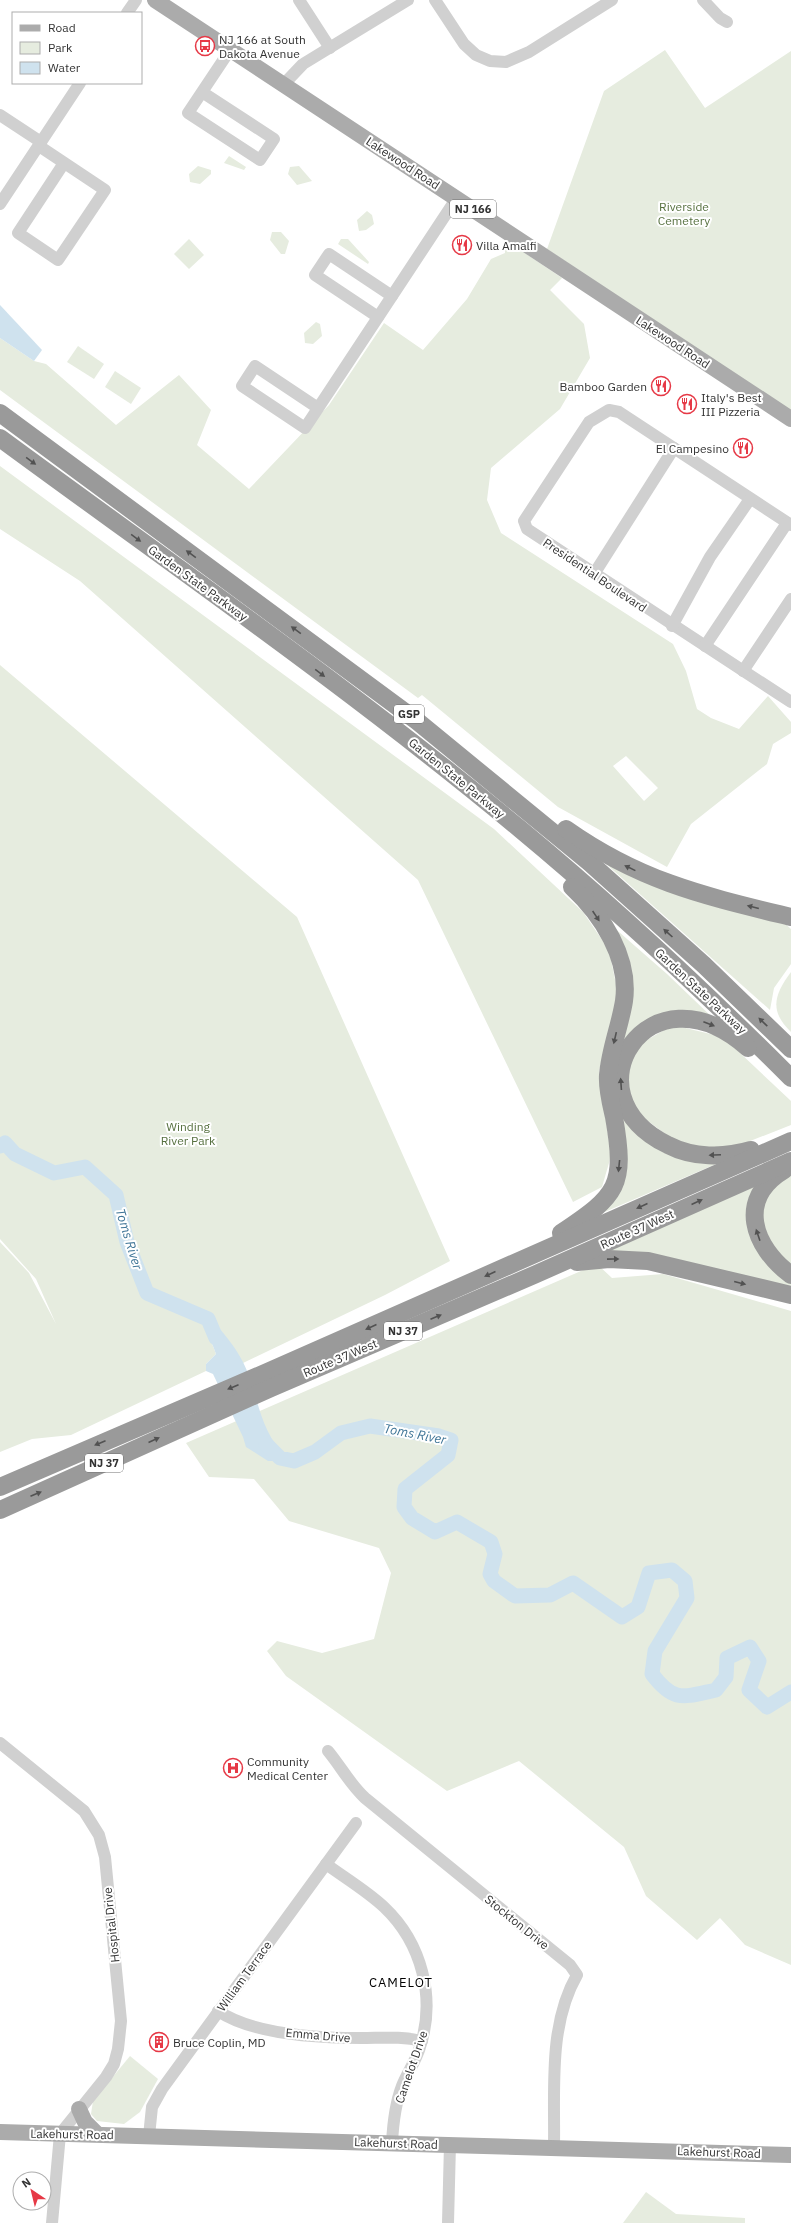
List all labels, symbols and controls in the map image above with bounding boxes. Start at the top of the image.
legend [12,12,142,84]
text: Road [48,20,76,35]
place label: NJ 166 at South Dakota Avenue [219,32,306,61]
bus stop icon: NJ 166 at South Dakota Avenue [194,35,216,57]
text: Park [48,40,73,55]
text: Water [48,60,81,75]
street label: Lakewood Road [363,134,443,192]
park label: Riverside Cemetery [658,199,710,228]
road number: NJ 166 [450,200,496,218]
restaurant icon: Villa Amalfi [451,234,473,256]
place label: Villa Amalfi [476,238,537,253]
street label: Lakewood Road [633,313,713,371]
restaurant icon: Bamboo Garden [650,375,672,397]
place label: Bamboo Garden [560,379,647,394]
place label: Italy's Best III Pizzeria [701,390,762,419]
restaurant icon: Italy's Best III Pizzeria [676,393,698,415]
restaurant icon: El Campesino [732,437,754,459]
place label: El Campesino [656,441,729,456]
one-way arrow [26,457,37,465]
one-way arrow [131,534,142,542]
street label: Presidential Boulevard [540,535,650,615]
street label: Garden State Parkway [145,542,251,624]
one-way arrow [186,550,197,558]
one-way arrow [291,626,302,634]
one-way arrow [315,668,326,677]
road number: GSP [394,705,424,723]
street label: Garden State Parkway [406,735,508,821]
one-way arrow [624,865,635,871]
one-way arrow [747,904,759,910]
one-way arrow [593,910,600,922]
one-way arrow [664,929,673,938]
street label: Garden State Parkway [652,945,750,1037]
one-way arrow [758,1017,768,1027]
one-way arrow [704,1022,716,1028]
one-way arrow [612,1032,618,1044]
one-way arrow [617,1078,624,1090]
park label: Winding River Park [161,1119,216,1148]
one-way arrow [709,1152,721,1159]
one-way arrow [616,1160,622,1173]
one-way arrow [692,1199,703,1205]
one-way arrow [637,1203,648,1209]
water label: Toms River [112,1206,147,1273]
street label: Route 37 West [598,1206,676,1252]
one-way arrow [754,1228,760,1240]
one-way arrow [607,1256,620,1262]
one-way arrow [484,1271,496,1277]
one-way arrow [734,1280,746,1286]
one-way arrow [430,1314,442,1320]
road number: NJ 37 [384,1322,422,1340]
one-way arrow [365,1323,377,1330]
street label: Route 37 West [301,1336,379,1380]
one-way arrow [228,1384,239,1390]
water label: Toms River [383,1420,449,1449]
one-way arrow [149,1437,160,1443]
one-way arrow [94,1441,106,1447]
road number: NJ 37 [85,1454,123,1472]
one-way arrow [30,1491,41,1497]
place label: Community Medical Center [247,1754,328,1783]
hospital icon: Community Medical Center [222,1757,244,1779]
street label: Hospital Drive [100,1886,122,1963]
street label: Stockton Drive [482,1891,553,1953]
street label: William Terrace [213,1938,275,2014]
district label: CAMELOT [369,1974,433,1991]
street label: Emma Drive [285,2025,351,2045]
street label: Camelot Drive [392,2028,431,2105]
building icon: Bruce Coplin, MD [148,2031,170,2053]
place label: Bruce Coplin, MD [173,2035,266,2050]
street label: Lakehurst Road [30,2126,114,2142]
street label: Lakehurst Road [354,2134,438,2152]
street label: Lakehurst Road [677,2143,761,2161]
north arrow [12,2171,52,2211]
text: N [19,2175,34,2191]

